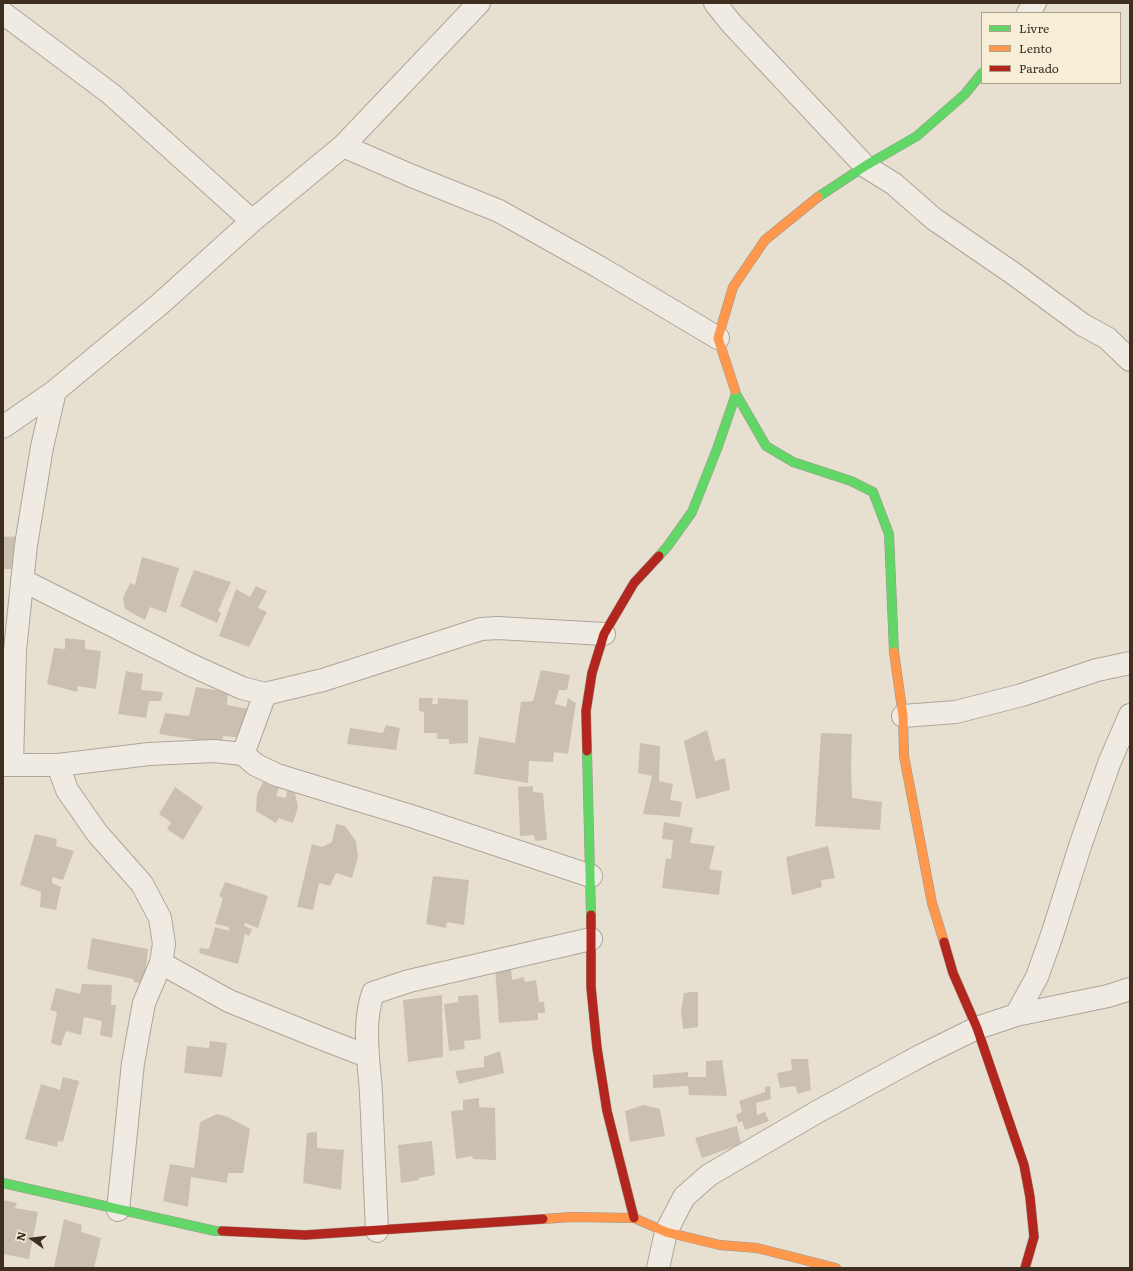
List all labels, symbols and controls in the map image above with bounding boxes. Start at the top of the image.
legend [981,12,1121,84]
text: Livre [1019,19,1049,37]
text: Lento [1019,39,1052,57]
text: Parado [1019,59,1059,77]
north arrow [12,1219,52,1259]
text: N [11,1230,29,1243]

